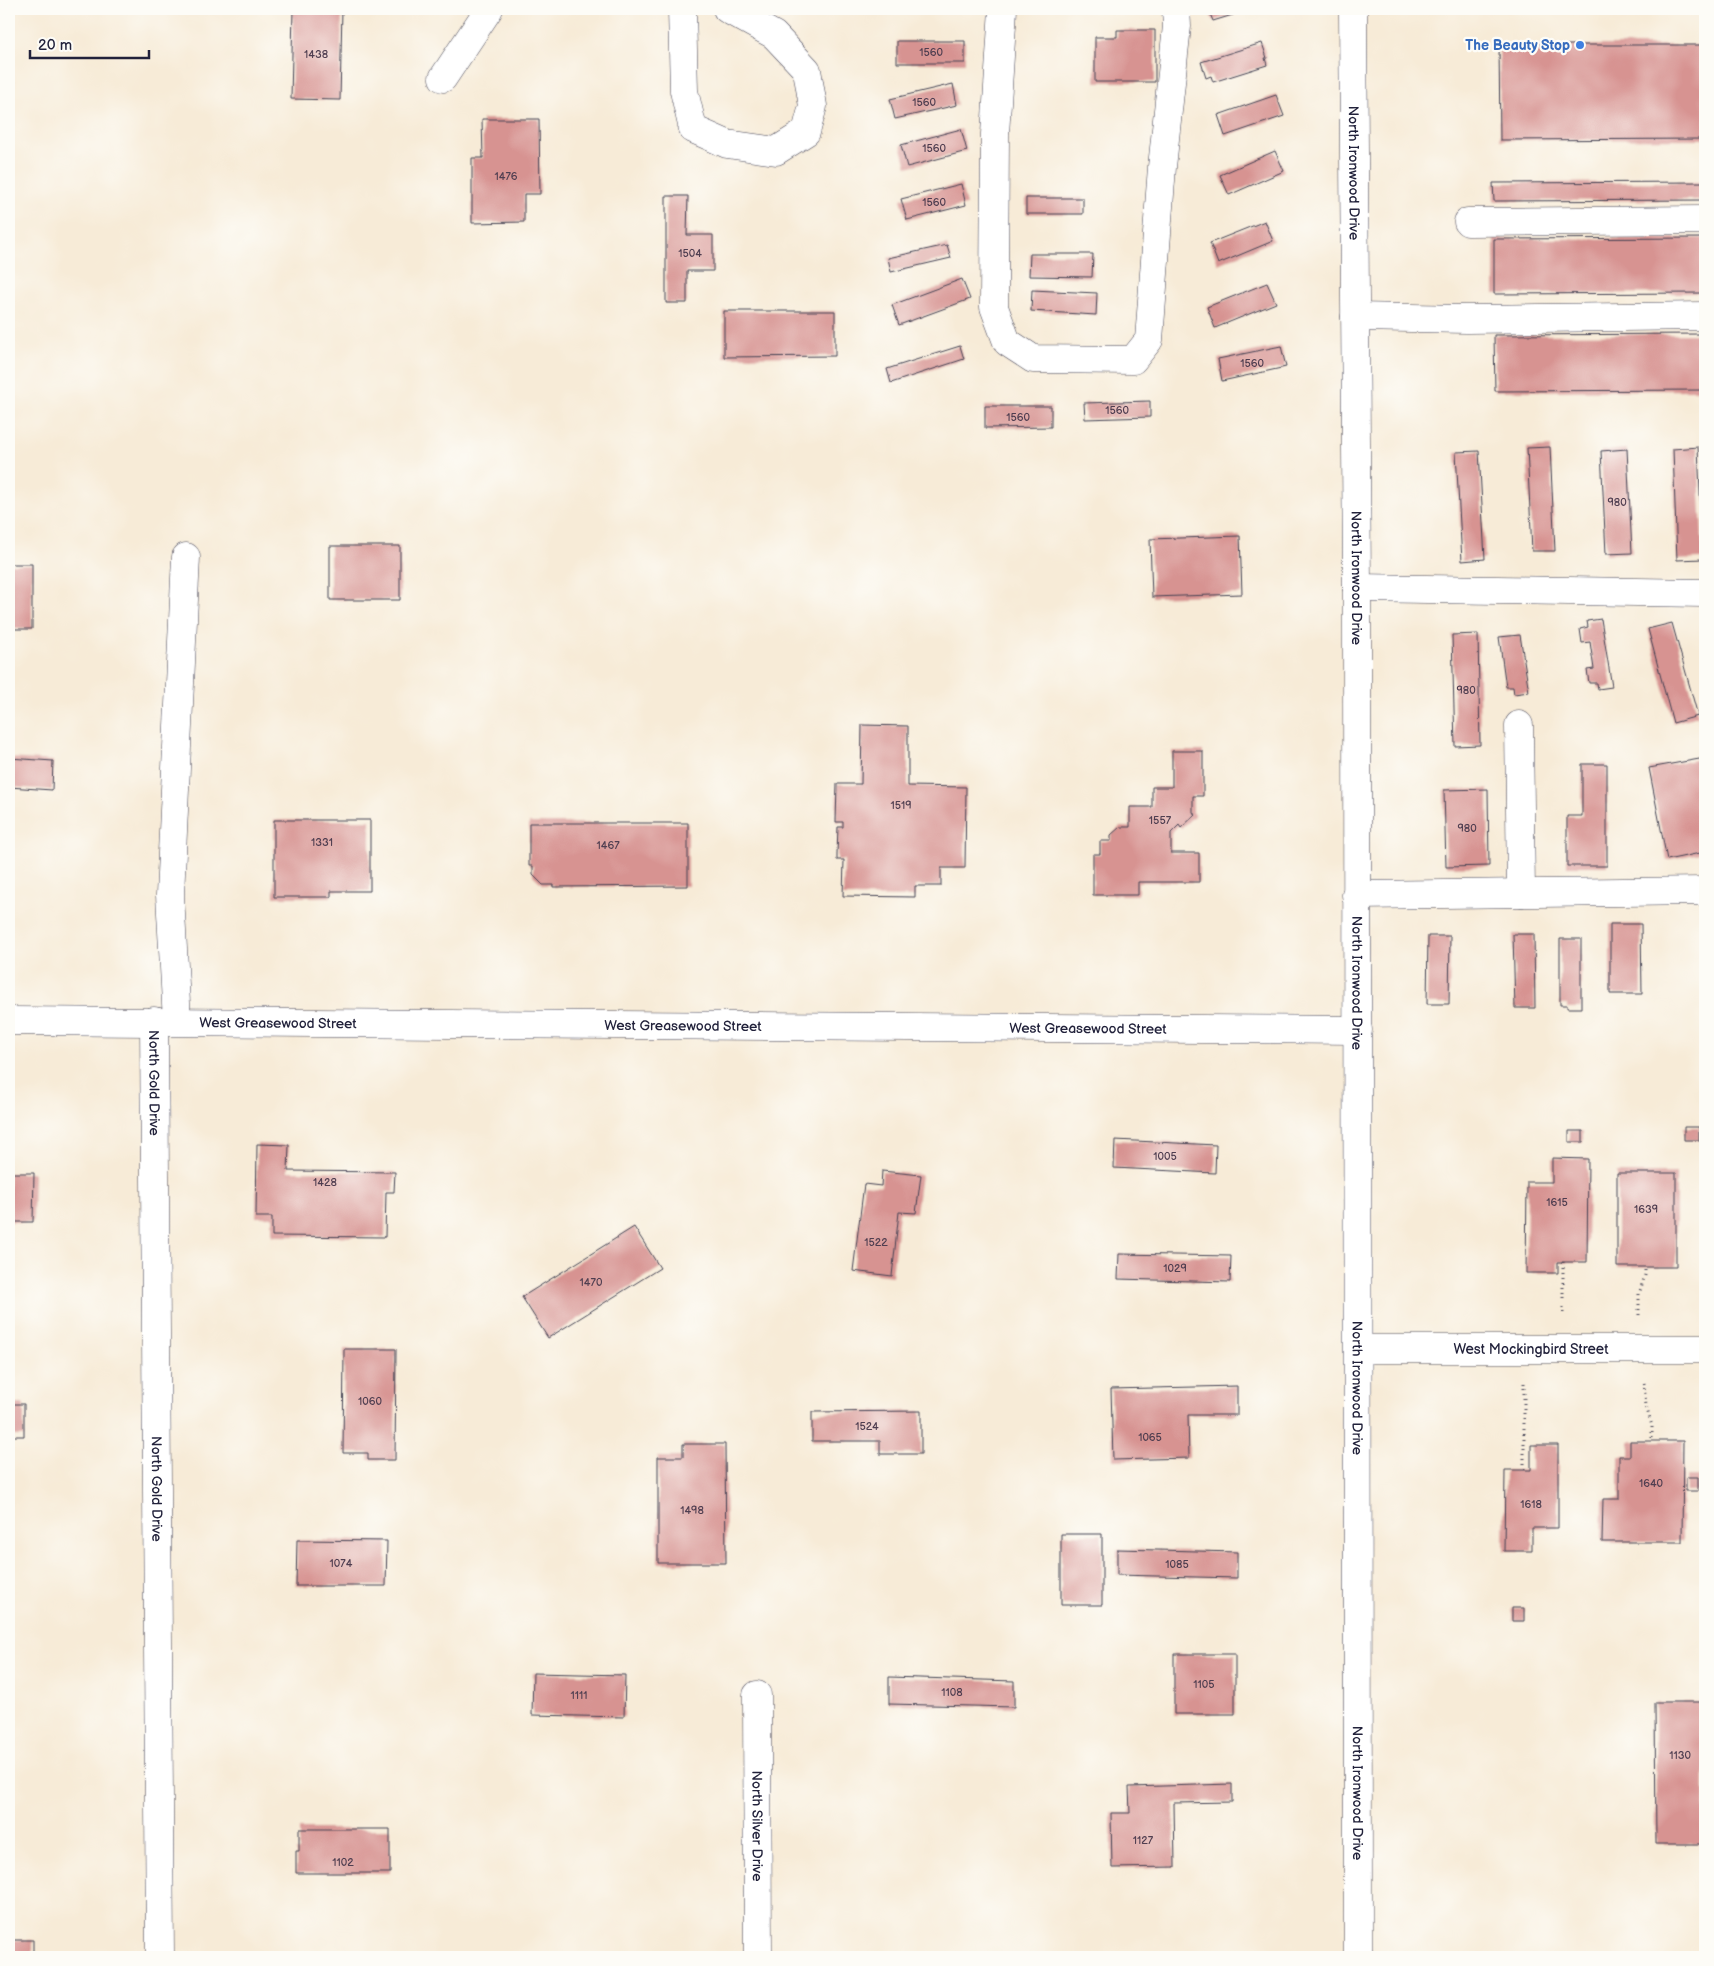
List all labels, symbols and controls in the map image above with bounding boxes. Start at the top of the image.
scale bar [30,28,149,60]
text: 20 m [38,36,72,55]
place label: The Beauty Stop [1465,37,1570,54]
marker: The Beauty Stop [1574,39,1586,51]
house number: 1560 [919,46,943,59]
house number: 1438 [304,48,328,61]
house number: 1560 [912,96,936,109]
street label: North Ironwood Drive [1345,106,1363,240]
house number: 1560 [922,142,946,155]
house number: 1476 [494,170,518,183]
house number: 1560 [922,196,946,209]
house number: 1504 [678,247,702,260]
house number: 1560 [1240,357,1264,370]
house number: 1560 [1105,404,1129,417]
house number: 1560 [1006,411,1030,424]
house number: 980 [1607,496,1627,509]
street label: North Ironwood Drive [1347,511,1365,645]
house number: 980 [1456,684,1476,697]
house number: 1519 [890,799,912,812]
house number: 1557 [1149,814,1172,827]
house number: 980 [1457,822,1477,835]
house number: 1331 [311,836,333,849]
house number: 1467 [596,839,620,852]
street label: North Ironwood Drive [1348,916,1365,1050]
street label: West Greasewood Street [199,1014,357,1032]
street label: West Greasewood Street [604,1017,762,1035]
street label: West Greasewood Street [1009,1020,1167,1038]
street label: North Gold Drive [145,1030,163,1136]
house number: 1005 [1153,1150,1177,1163]
house number: 1428 [313,1176,337,1189]
house number: 1615 [1546,1196,1568,1209]
house number: 1639 [1634,1203,1658,1216]
house number: 1522 [864,1236,888,1249]
house number: 1029 [1163,1262,1187,1275]
house number: 1470 [580,1276,603,1289]
street label: North Ironwood Drive [1349,1321,1366,1455]
street label: West Mockingbird Street [1454,1341,1609,1358]
house number: 1060 [358,1395,382,1408]
house number: 1524 [855,1420,879,1433]
house number: 1065 [1138,1431,1162,1444]
street label: North Gold Drive [148,1436,165,1542]
house number: 1640 [1639,1477,1664,1490]
house number: 1618 [1520,1498,1542,1511]
house number: 1498 [680,1504,704,1517]
house number: 1074 [330,1557,353,1570]
house number: 1085 [1165,1558,1189,1571]
house number: 1105 [1193,1678,1215,1691]
house number: 1108 [941,1686,963,1699]
house number: 1111 [570,1689,588,1702]
street label: North Ironwood Drive [1349,1726,1366,1860]
house number: 1130 [1669,1749,1691,1762]
street label: North Silver Drive [748,1771,766,1881]
house number: 1127 [1133,1834,1154,1847]
house number: 1102 [332,1856,354,1869]

